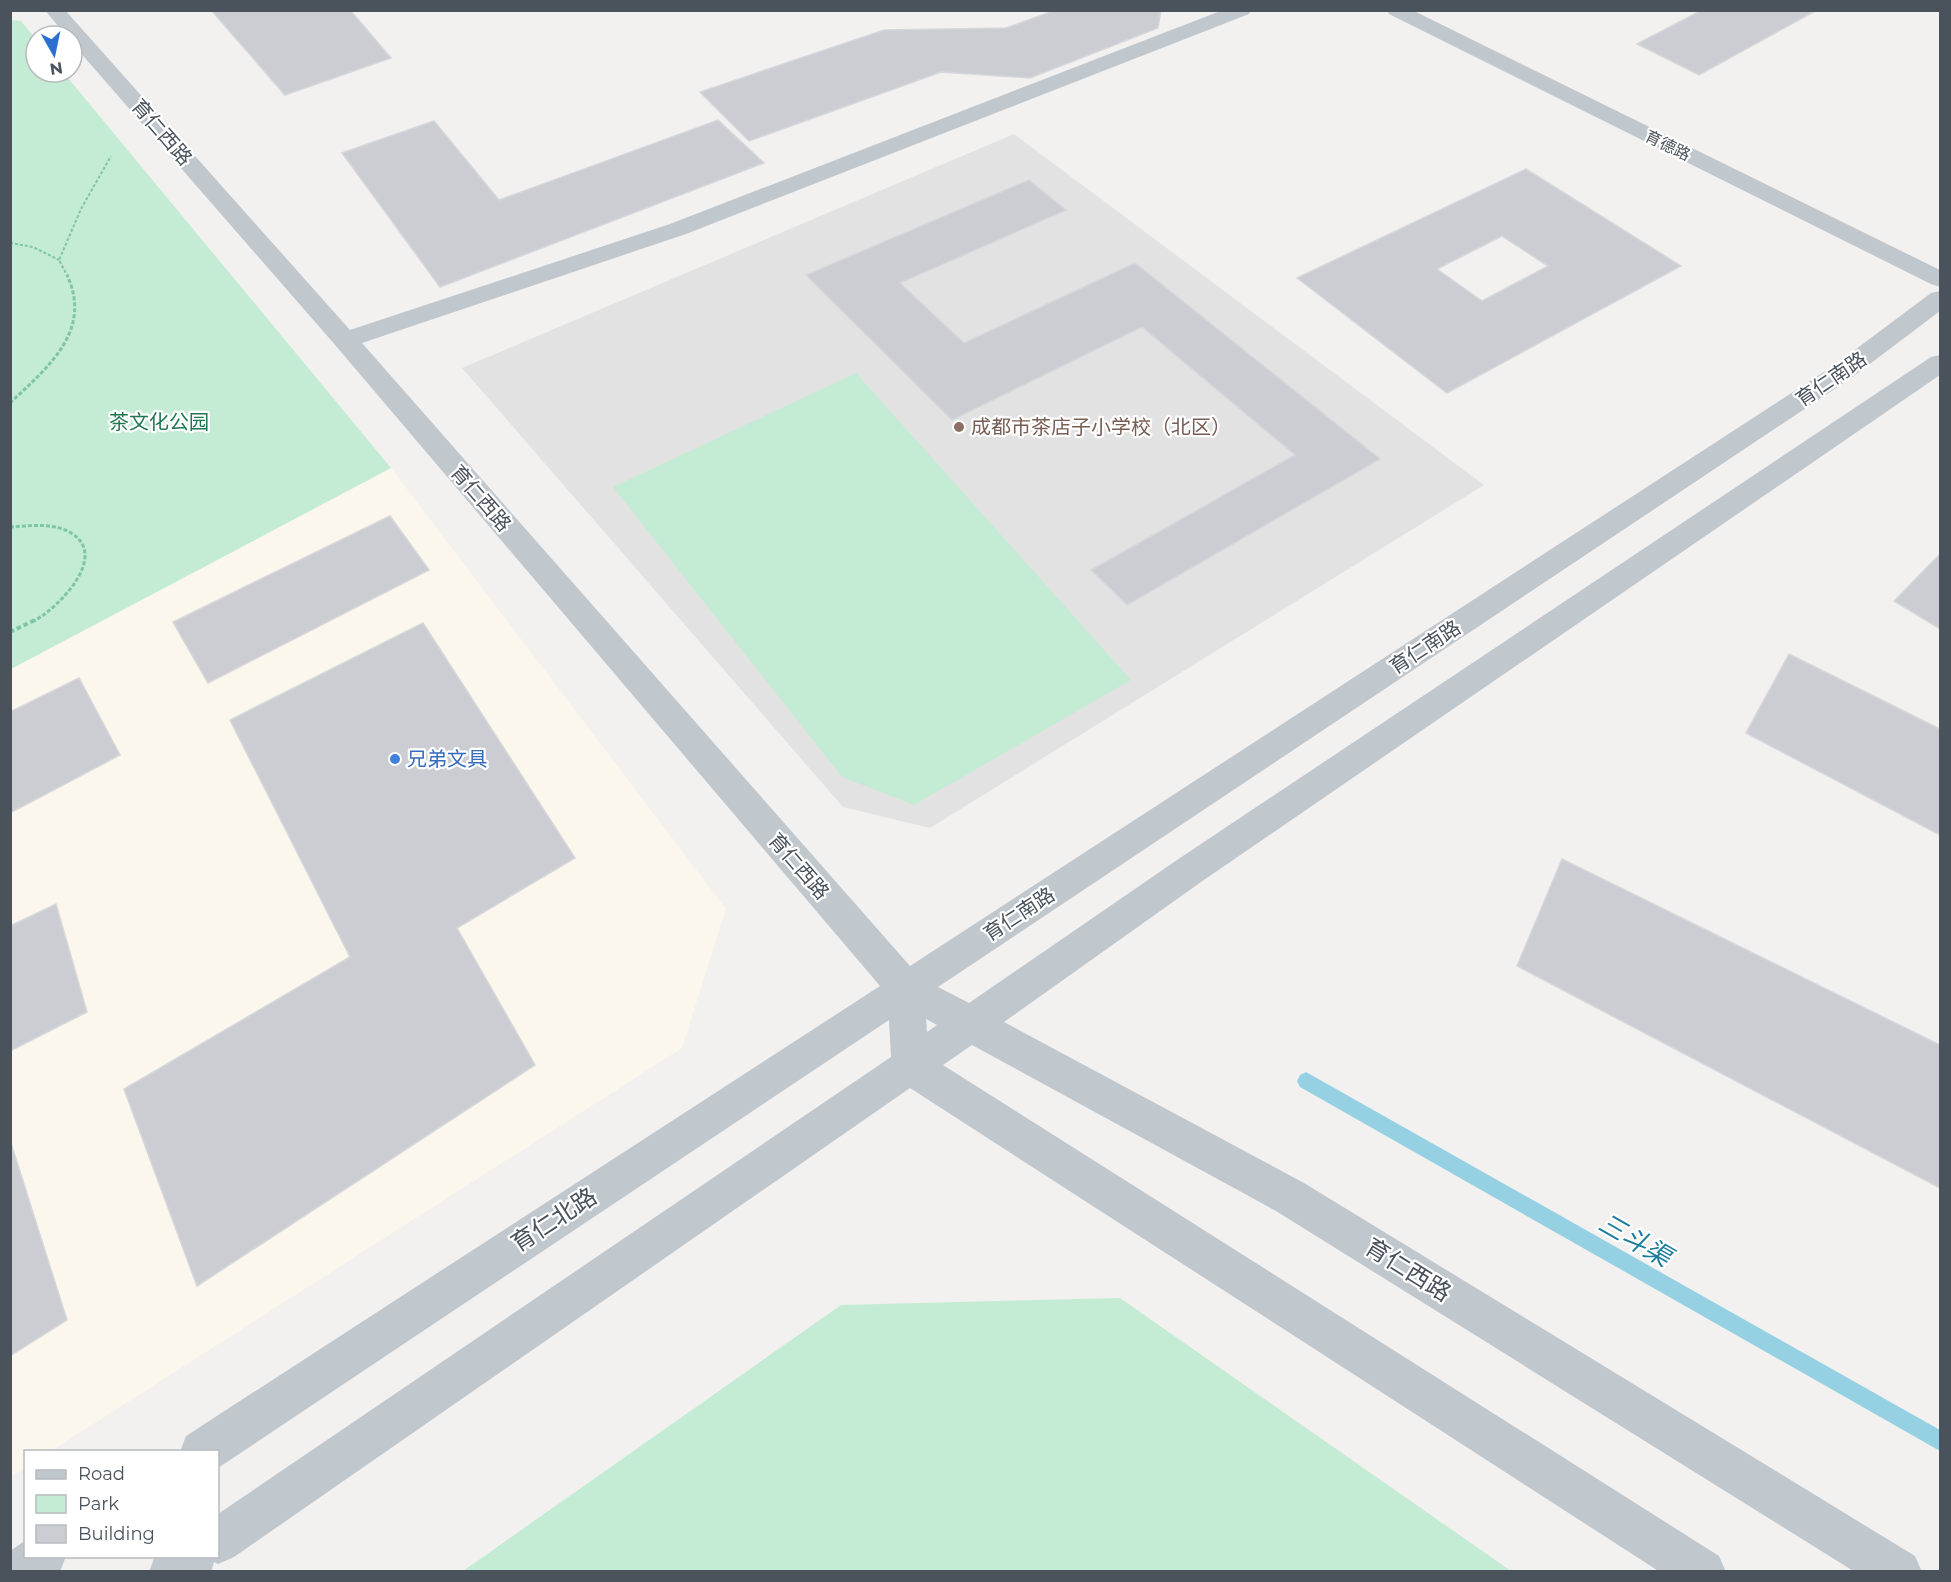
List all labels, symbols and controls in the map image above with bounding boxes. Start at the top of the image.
north arrow [24,24,84,84]
text: N [48,58,64,79]
street label: 育仁西路 [127,94,197,170]
street label: 育德路 [1642,126,1694,165]
street label: 育仁南路 [1791,347,1871,411]
park label: 茶文化公园 [109,410,209,434]
place label: 成都市茶店子小学校（北区） [971,415,1231,439]
marker: 成都市茶店子小学校（北区） [952,420,966,434]
street label: 育仁西路 [446,460,516,536]
street label: 育仁南路 [1385,615,1465,679]
place label: 兄弟文具 [407,747,487,771]
marker: 兄弟文具 [388,752,402,766]
street label: 育仁西路 [764,828,834,904]
street label: 育仁南路 [979,882,1059,946]
street label: 育仁北路 [506,1181,602,1258]
water label: 三斗渠 [1593,1207,1680,1275]
street label: 育仁西路 [1360,1232,1457,1307]
legend [24,1450,219,1558]
text: Road [78,1463,125,1485]
text: Park [78,1493,119,1515]
text: Building [78,1523,155,1545]

